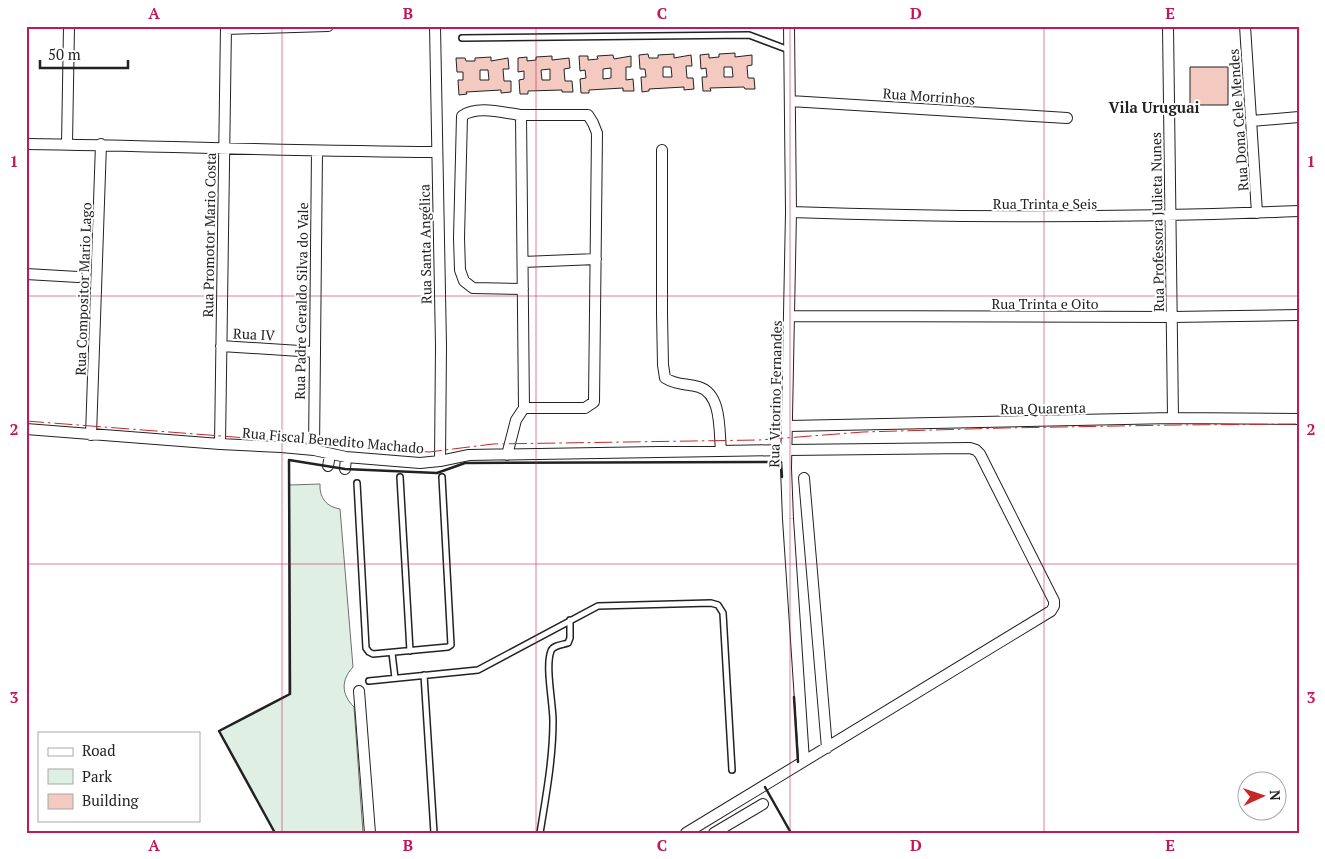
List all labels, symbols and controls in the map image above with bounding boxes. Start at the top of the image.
text: A [148,2,160,24]
text: B [403,2,413,24]
text: C [657,2,667,24]
text: D [910,2,922,24]
text: E [1165,2,1175,24]
scale bar [40,38,128,70]
text: 50 m [48,44,81,64]
street label: Rua Dona Cele Mendes [1224,48,1252,192]
street label: Rua Morrinhos [882,83,976,109]
district label: Vila Uruguai [1108,97,1200,117]
street label: Rua Professora Julieta Nunes [1146,132,1168,312]
text: 1 [9,150,19,172]
text: 1 [1306,150,1316,172]
street label: Rua Promotor Mario Costa [198,152,220,318]
street label: Rua Santa Angélica [414,184,436,304]
street label: Rua Trinta e Seis [993,194,1097,213]
street label: Rua Compositor Mario Lago [70,202,96,376]
street label: Rua Padre Geraldo Silva do Vale [290,202,312,400]
street label: Rua Trinta e Oito [991,294,1099,313]
street label: Rua Vitorino Fernandes [764,320,786,468]
street label: Rua IV [233,323,276,345]
street label: Rua Quarenta [1000,398,1086,418]
text: 2 [9,418,19,440]
text: 2 [1306,418,1316,440]
street label: Rua Fiscal Benedito Machado [241,423,425,457]
text: 3 [9,686,19,708]
text: 3 [1306,686,1316,708]
legend [38,732,200,822]
text: Road [82,740,115,760]
text: Park [82,766,112,786]
north arrow [1238,772,1288,822]
text: N [1266,789,1285,801]
text: Building [82,790,140,810]
text: A [148,834,160,856]
text: B [403,834,413,856]
text: C [657,834,667,856]
text: D [910,834,922,856]
text: E [1165,834,1175,856]

